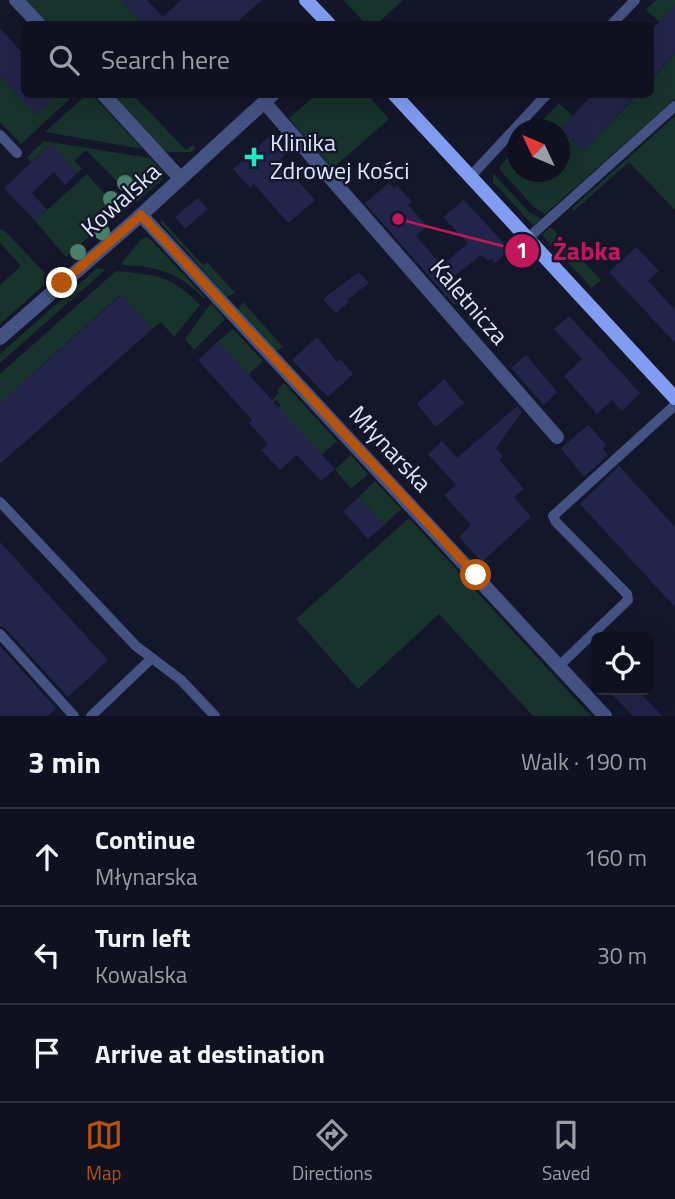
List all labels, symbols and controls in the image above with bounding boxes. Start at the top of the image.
search box [21,21,654,98]
text: Search here [101,40,230,79]
icon: search [45,41,83,79]
north arrow [507,119,570,182]
place label: Klinika Zdrowej Kości [270,124,410,188]
marker: Klinika Zdrowej Kości [244,147,264,167]
street label: Kowalska [73,154,168,245]
callout: Żabka [504,227,635,274]
text: Żabka [553,231,621,270]
text: 1 [516,234,528,266]
street label: Kaletnicza [422,251,517,352]
route end [46,267,77,298]
street label: Młynarska [341,397,440,500]
route start [460,559,491,590]
map controls [591,632,654,695]
button: locate [591,632,654,695]
text: 3 min [28,739,101,785]
text: Walk · 190 m [521,744,647,779]
text: Continue [95,820,195,859]
icon: ahead [28,838,66,876]
text: 160 m [584,840,647,875]
text: Młynarska [95,859,198,894]
text: Turn left [95,918,190,957]
icon: left [28,936,66,974]
text: 30 m [597,938,647,973]
text: Kowalska [95,957,187,992]
icon: arrive [28,1034,66,1072]
text: Arrive at destination [95,1034,325,1073]
tab: Map [85,1116,123,1187]
tab: Directions [292,1116,373,1187]
tab: Saved [542,1116,590,1187]

